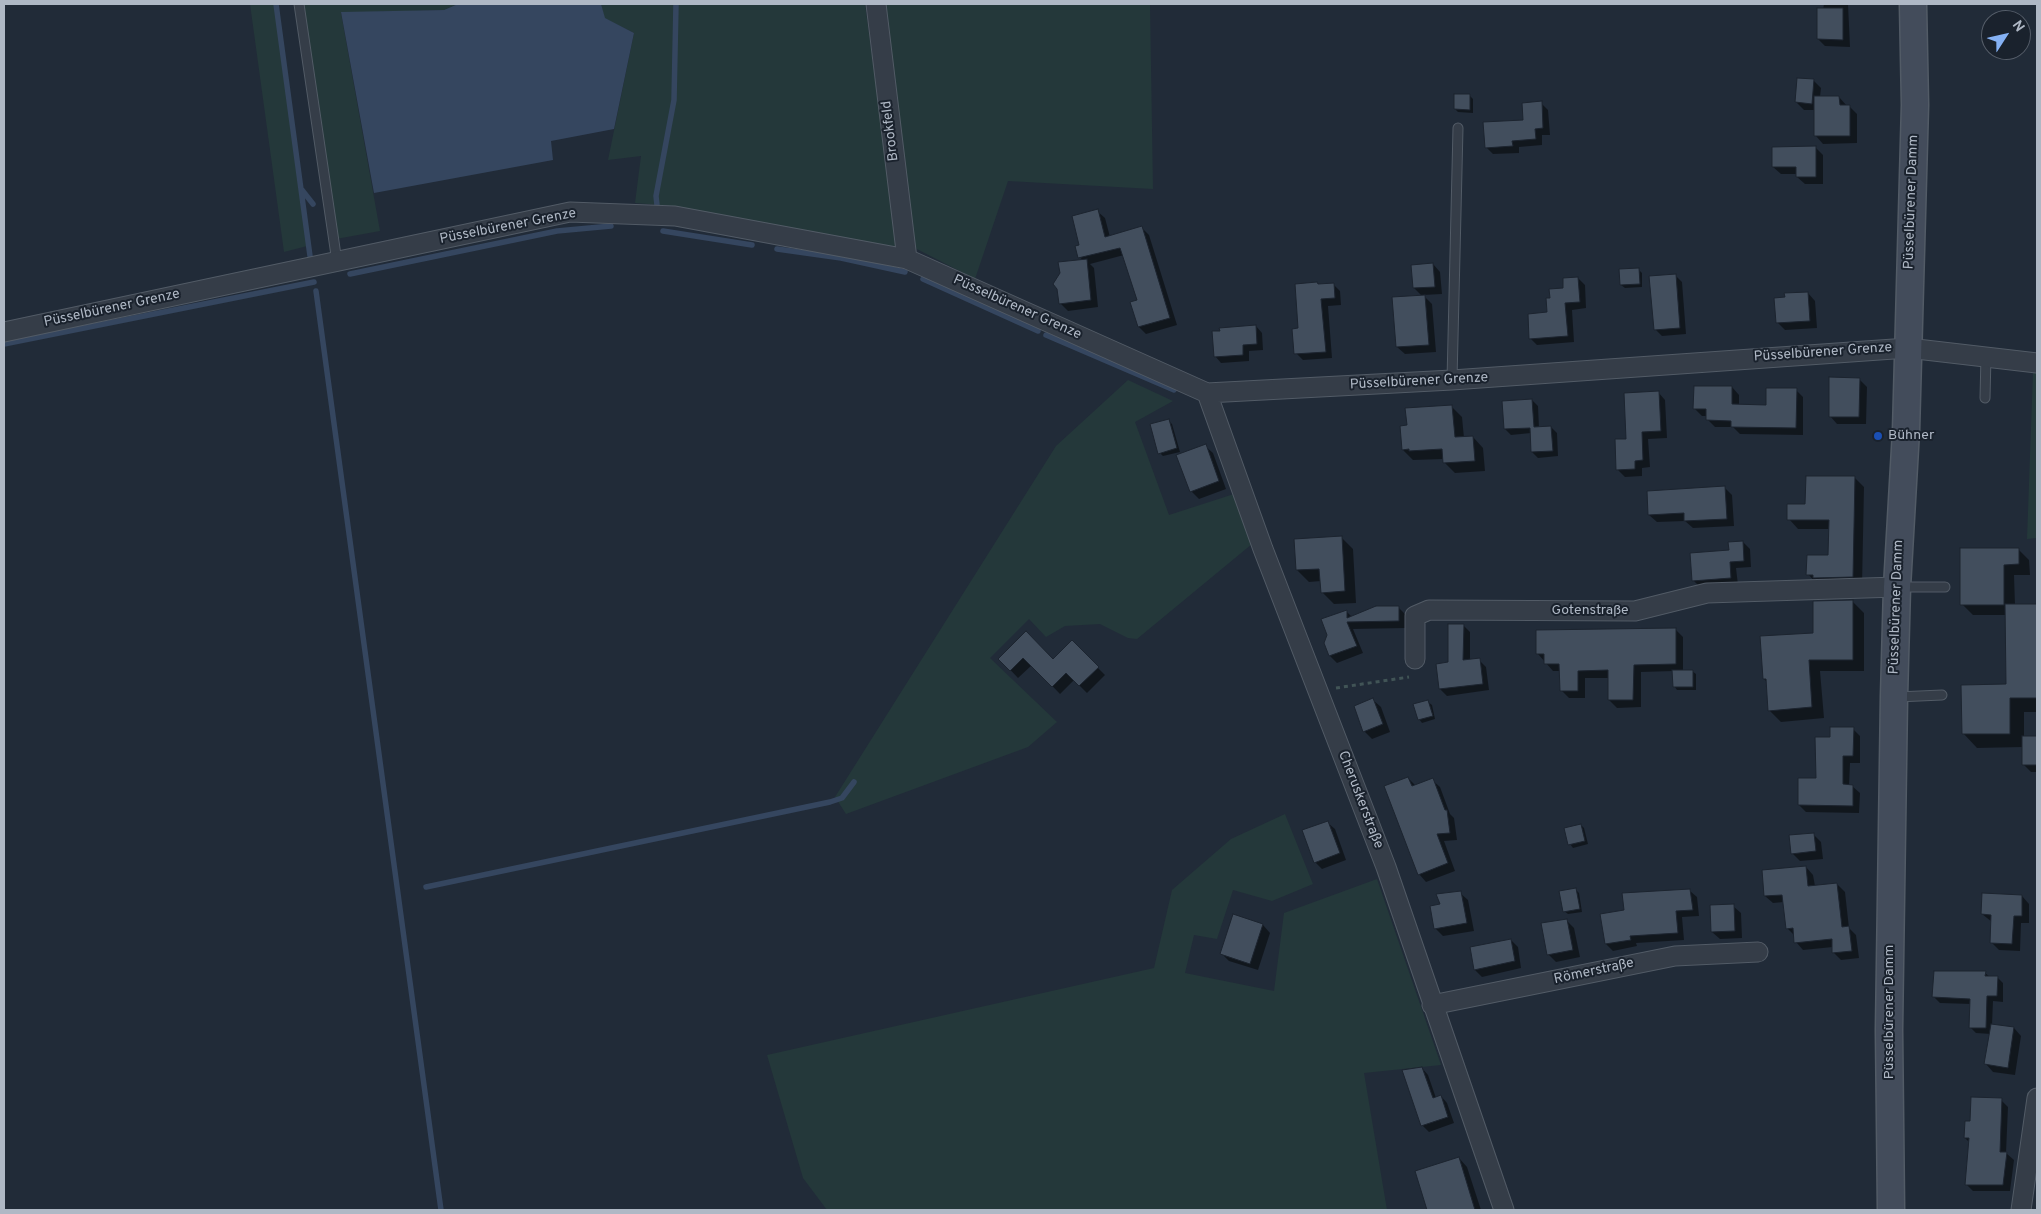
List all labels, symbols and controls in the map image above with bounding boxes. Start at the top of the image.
north arrow [1981,10,2031,60]
text: N [2008,18,2028,36]
street label: Brookfeld [879,100,903,162]
street label: Püsselbürener Damm [1901,134,1923,270]
street label: Püsselbürener Grenze [438,206,578,248]
street label: Püsselbürener Grenze [950,272,1084,344]
street label: Püsselbürener Grenze [42,286,182,332]
street label: Püsselbürener Grenze [1753,340,1893,366]
street label: Püsselbürener Grenze [1349,370,1489,394]
place label: Bühner [1888,428,1934,444]
marker: Bühner [1872,430,1884,442]
street label: Püsselbürener Damm [1886,539,1908,675]
street label: Gotenstraße [1552,603,1628,619]
street label: Cheruskerstraße [1334,749,1386,851]
street label: Püsselbürener Damm [1882,945,1898,1079]
street label: Römerstraße [1553,955,1635,989]

